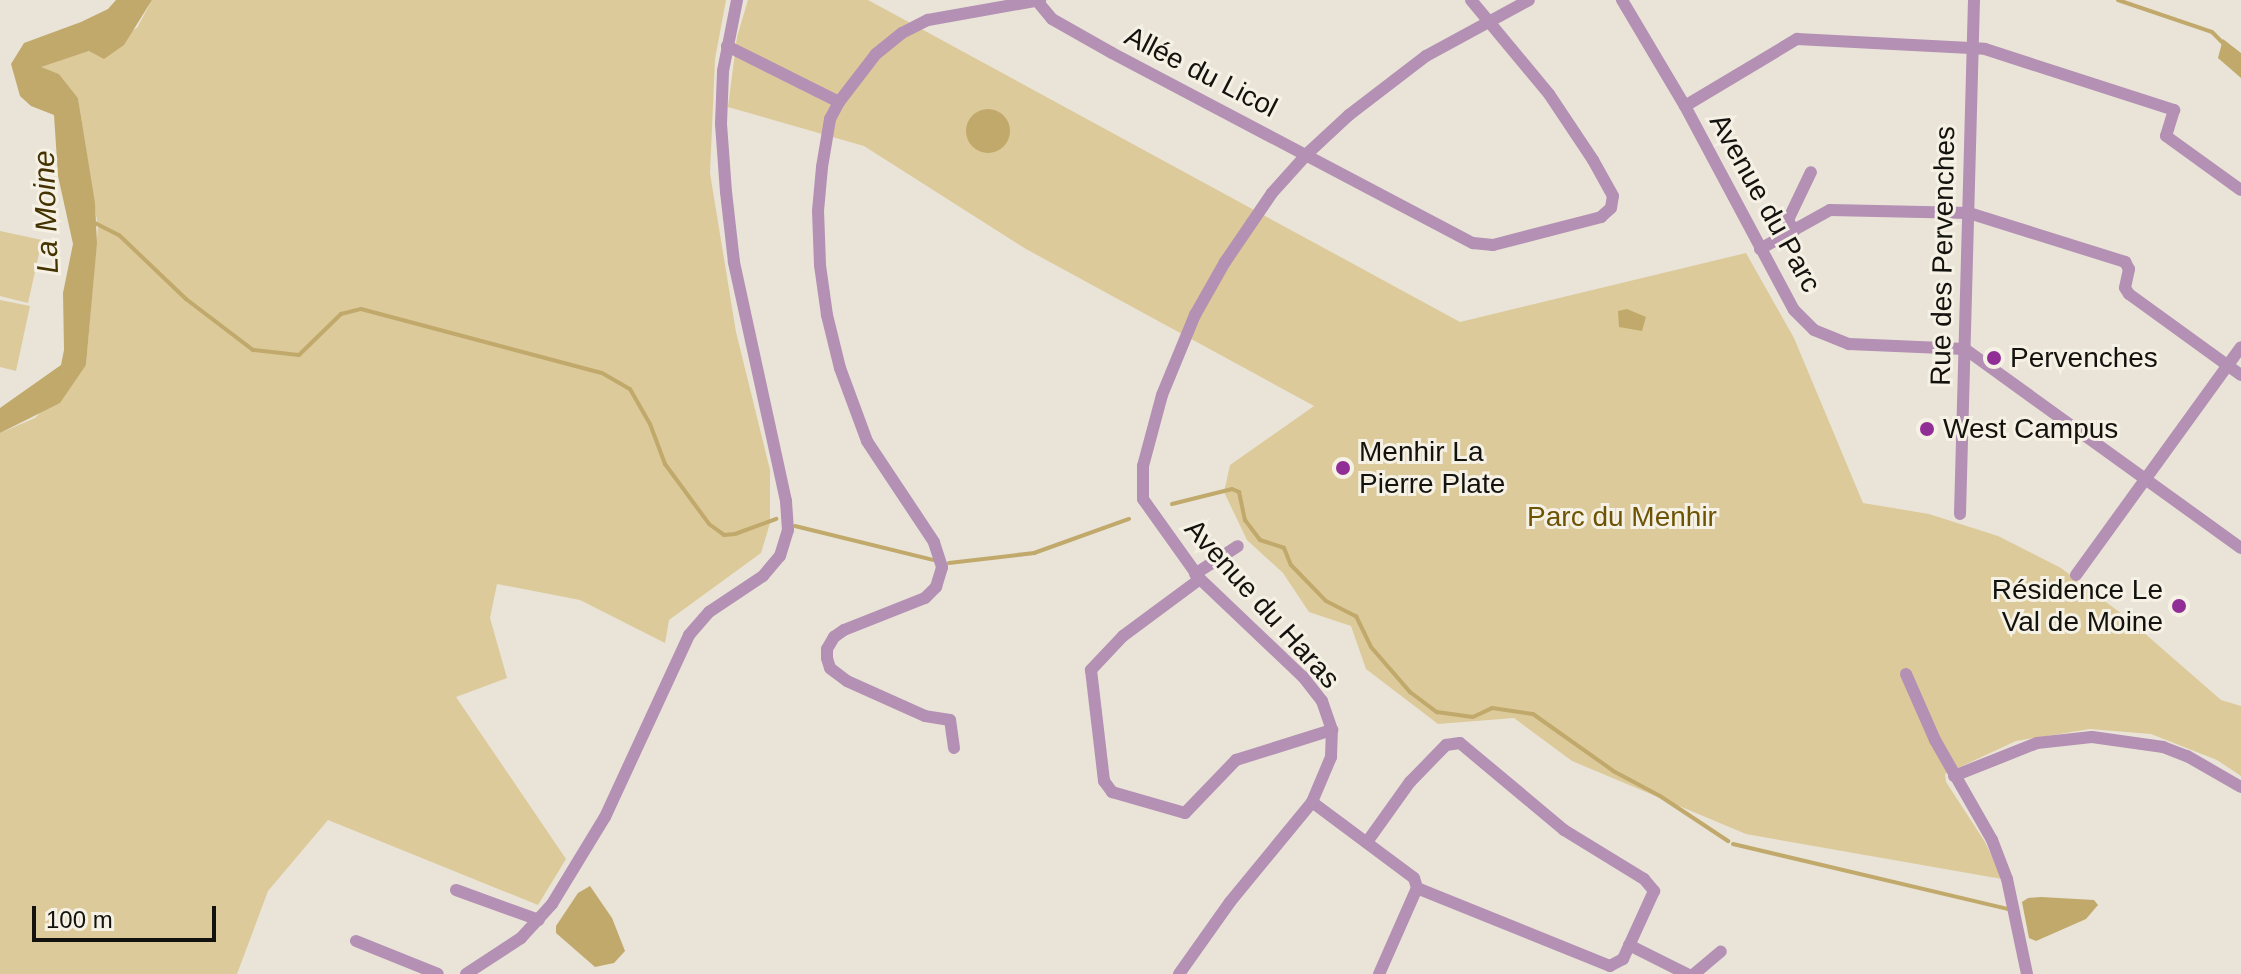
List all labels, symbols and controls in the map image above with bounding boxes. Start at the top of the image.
street label: Allée du Licol [1119,19,1283,125]
street label: Avenue du Parc [1702,108,1828,298]
street label: Rue des Pervenches [1924,126,1962,386]
water label: La Moine [26,150,66,274]
place label: Pervenches [2010,341,2158,375]
marker: Pervenches [1985,349,2003,367]
place label: West Campus [1943,412,2118,446]
marker: West Campus [1918,420,1936,438]
place label: Menhir La Pierre Plate [1359,435,1505,501]
marker: Menhir La Pierre Plate [1334,459,1352,477]
park label: Parc du Menhir [1527,500,1717,534]
street label: Avenue du Haras [1177,513,1347,695]
place label: Résidence Le Val de Moine [1992,573,2163,639]
marker: Résidence Le Val de Moine [2170,597,2188,615]
scale bar [36,890,220,940]
text: 100 m [46,906,113,933]

